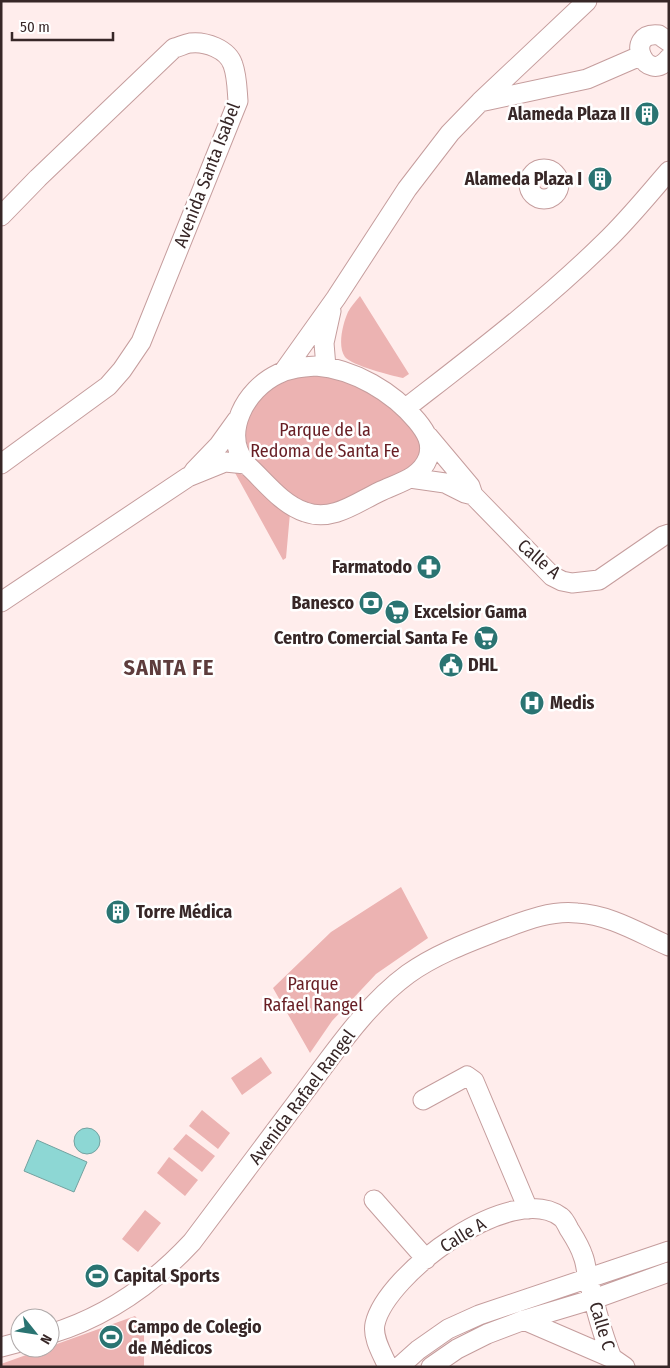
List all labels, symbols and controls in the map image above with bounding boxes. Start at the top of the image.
scale bar [12,10,114,42]
text: 50 m [20,18,50,36]
street label: Avenida Santa Isabel [169,99,245,251]
building icon: Alameda Plaza II [634,101,660,127]
place label: Alameda Plaza II [507,103,630,125]
building icon: Alameda Plaza I [587,166,613,192]
place label: Alameda Plaza I [464,168,582,190]
park label: Parque de la Redoma de Santa Fe [250,419,400,462]
street label: Calle A [513,534,565,584]
pharmacy icon: Farmatodo [416,554,442,580]
place label: Farmatodo [332,556,412,578]
bank icon: Banesco [358,590,384,616]
place label: Banesco [291,592,354,614]
supermarket icon: Excelsior Gama [384,599,410,625]
place label: Excelsior Gama [414,601,527,623]
supermarket icon: Centro Comercial Santa Fe [473,625,499,651]
place label: Centro Comercial Santa Fe [274,627,468,649]
public building icon: DHL [438,652,464,678]
district label: SANTA FE [124,654,214,681]
place label: DHL [468,654,499,676]
hospital icon: Medis [519,690,545,716]
place label: Medis [550,692,595,714]
building icon: Torre Médica [105,899,131,925]
place label: Torre Médica [136,901,232,923]
park label: Parque Rafael Rangel [263,973,363,1016]
street label: Avenida Rafael Rangel [244,1025,360,1169]
street label: Calle A [436,1213,490,1257]
sports icon: Capital Sports [84,1263,110,1289]
place label: Capital Sports [114,1265,220,1287]
street label: Calle C [584,1299,620,1353]
north arrow [10,1308,60,1358]
place label: Campo de Colegio de Médicos [128,1316,262,1359]
sports icon: Campo de Colegio de Médicos [98,1324,124,1350]
text: N [36,1331,55,1347]

